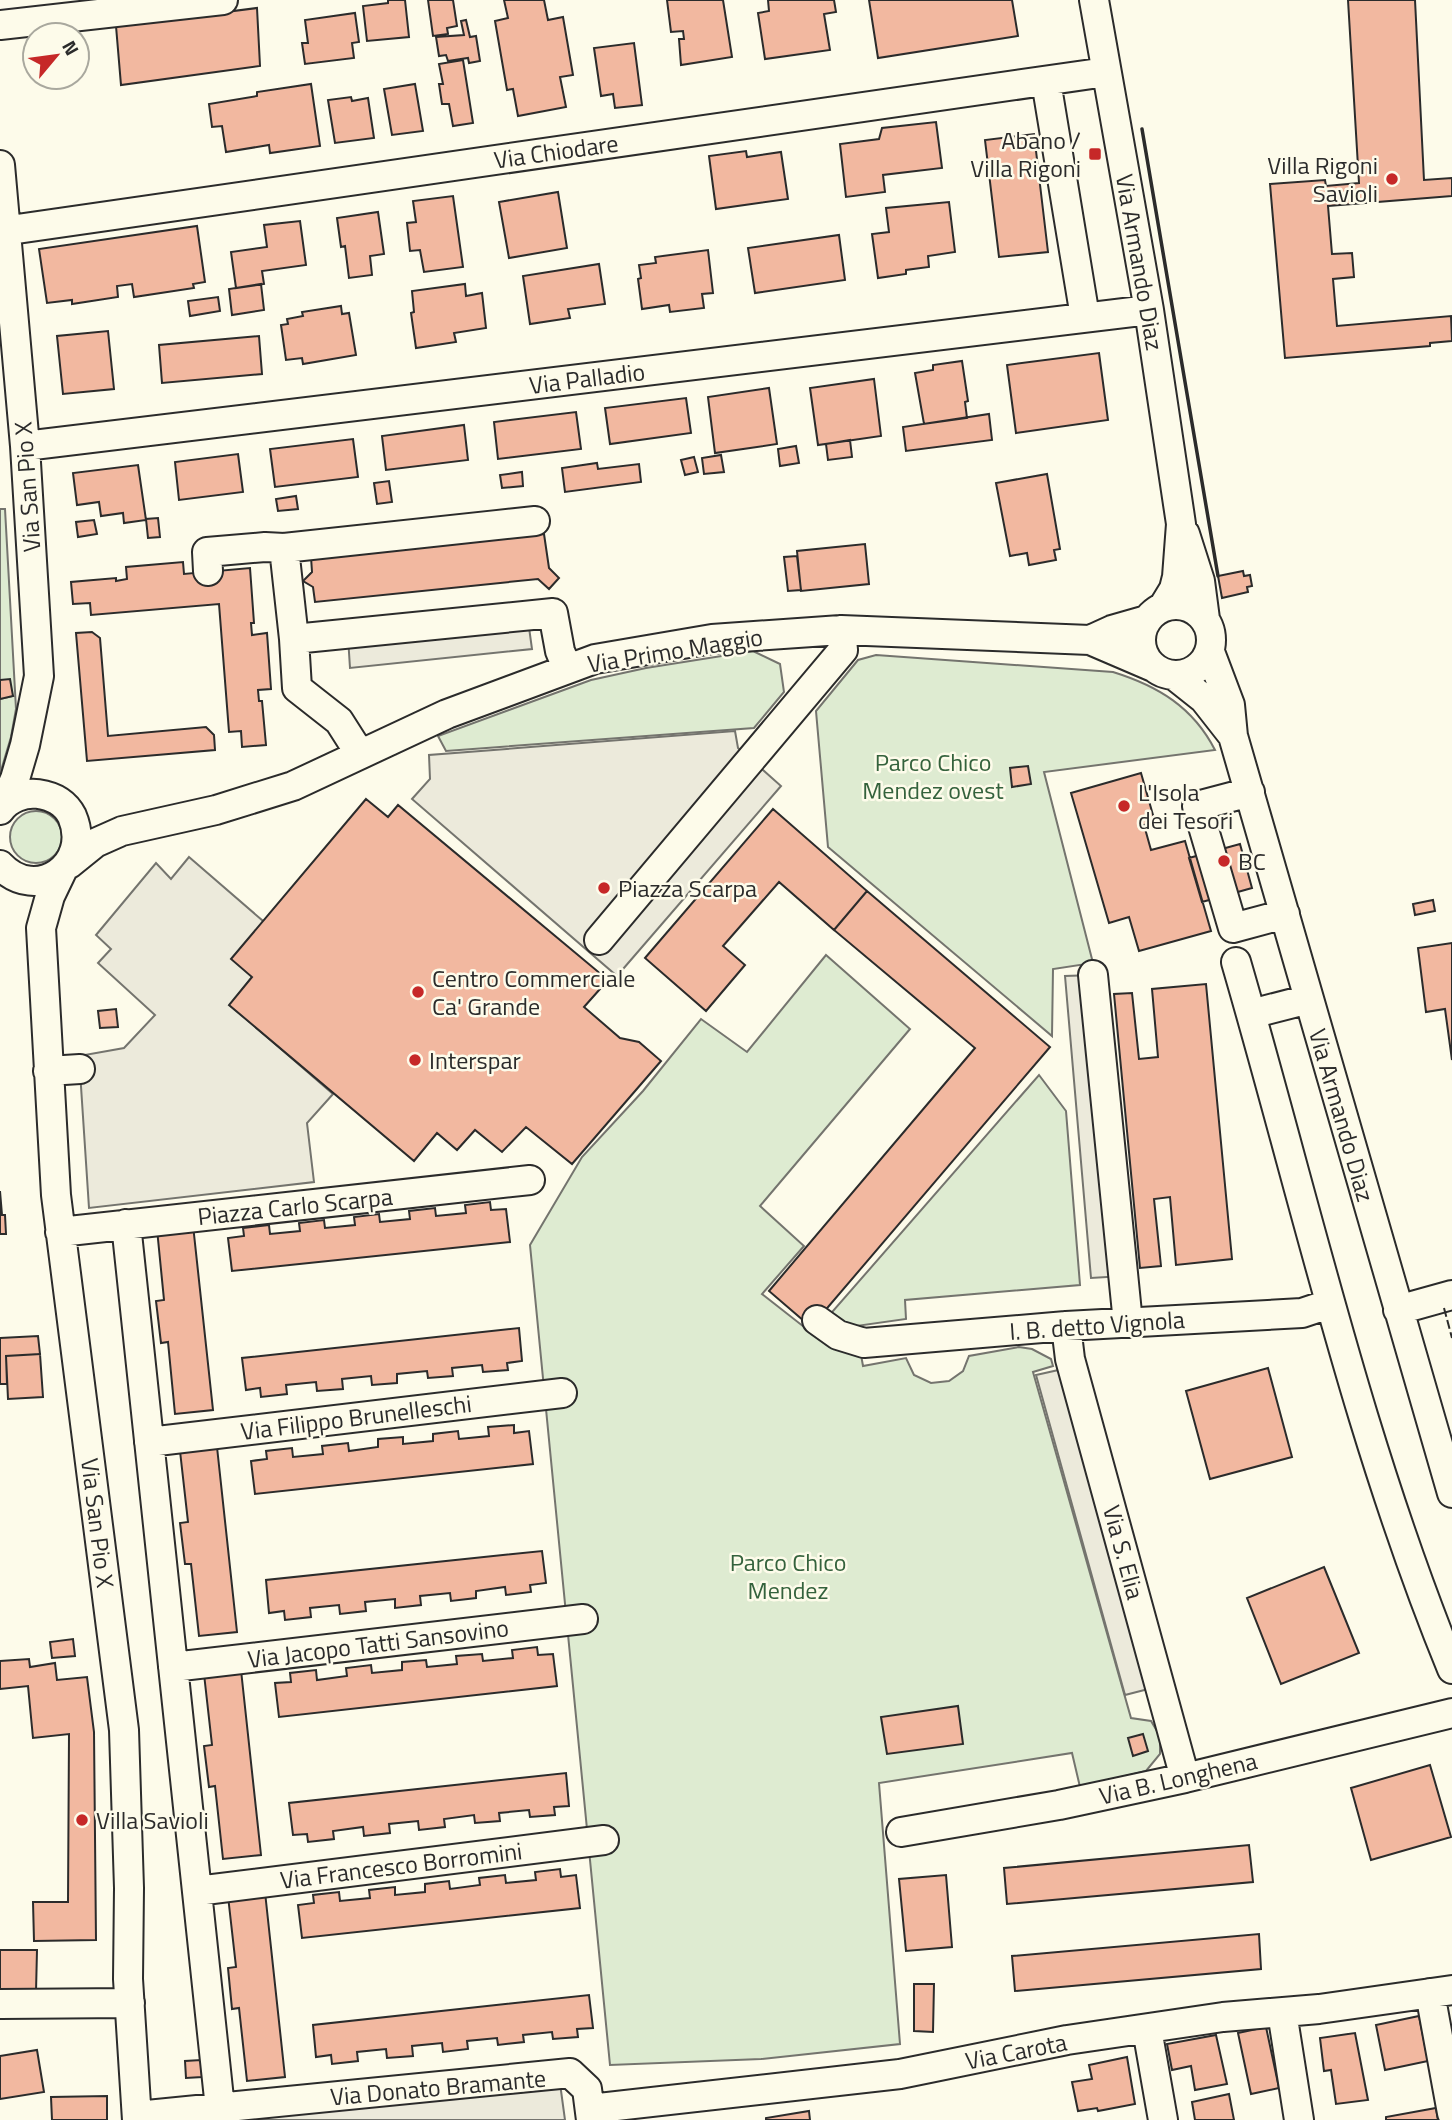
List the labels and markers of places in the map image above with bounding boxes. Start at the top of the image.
place label: Abano / Villa Rigoni [970,122,1081,186]
marker: Abano / Villa Rigoni [1087,146,1103,162]
place label: Villa Rigoni Savioli [1267,147,1378,211]
marker: Villa Rigoni Savioli [1384,171,1400,187]
place label: L'Isola dei Tesori [1138,774,1233,838]
marker: L'Isola dei Tesori [1116,798,1132,814]
place label: BC [1238,843,1266,879]
marker: BC [1216,853,1232,869]
place label: Piazza Scarpa [618,870,757,906]
marker: Piazza Scarpa [596,880,612,896]
place label: Centro Commerciale Ca' Grande [432,960,635,1024]
marker: Centro Commerciale Ca' Grande [410,984,426,1000]
place label: Interspar [429,1042,521,1078]
marker: Interspar [407,1052,423,1068]
place label: Villa Savioli [96,1802,209,1838]
marker: Villa Savioli [74,1812,90,1828]

